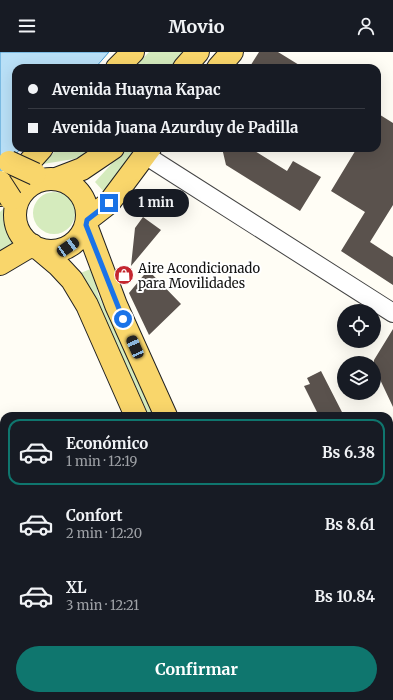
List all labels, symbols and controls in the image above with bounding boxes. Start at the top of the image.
icon: menu [16,15,38,37]
text: Movio [168,15,225,38]
icon: person [355,15,377,37]
text: Avenida Huayna Kapac [52,80,221,99]
text: Avenida Juana Azurduy de Padilla [52,118,298,137]
callout: 1 min [123,189,189,217]
route end [100,194,118,212]
text: 1 min [138,194,174,211]
car [55,235,81,259]
place label: Aire Acondicionado para Movilidades [137,260,260,292]
shop icon: Aire Acondicionado para Movilidades [113,264,135,286]
map controls [337,304,381,400]
button: locate [337,304,381,348]
route start [114,310,132,328]
car [125,334,145,360]
button: layers [337,356,381,400]
icon: car [18,434,54,470]
text: Económico [66,434,148,453]
text: Bs 6.38 [322,443,375,462]
text: 1 min · 12:19 [66,453,137,470]
icon: car [18,506,54,542]
text: Confort [66,506,123,525]
text: Bs 8.61 [325,515,375,534]
text: 2 min · 12:20 [66,525,142,542]
icon: car [18,578,54,614]
text: XL [66,578,87,597]
text: Bs 10.84 [315,587,375,606]
text: 3 min · 12:21 [66,597,139,614]
button: Confirmar [16,646,377,692]

